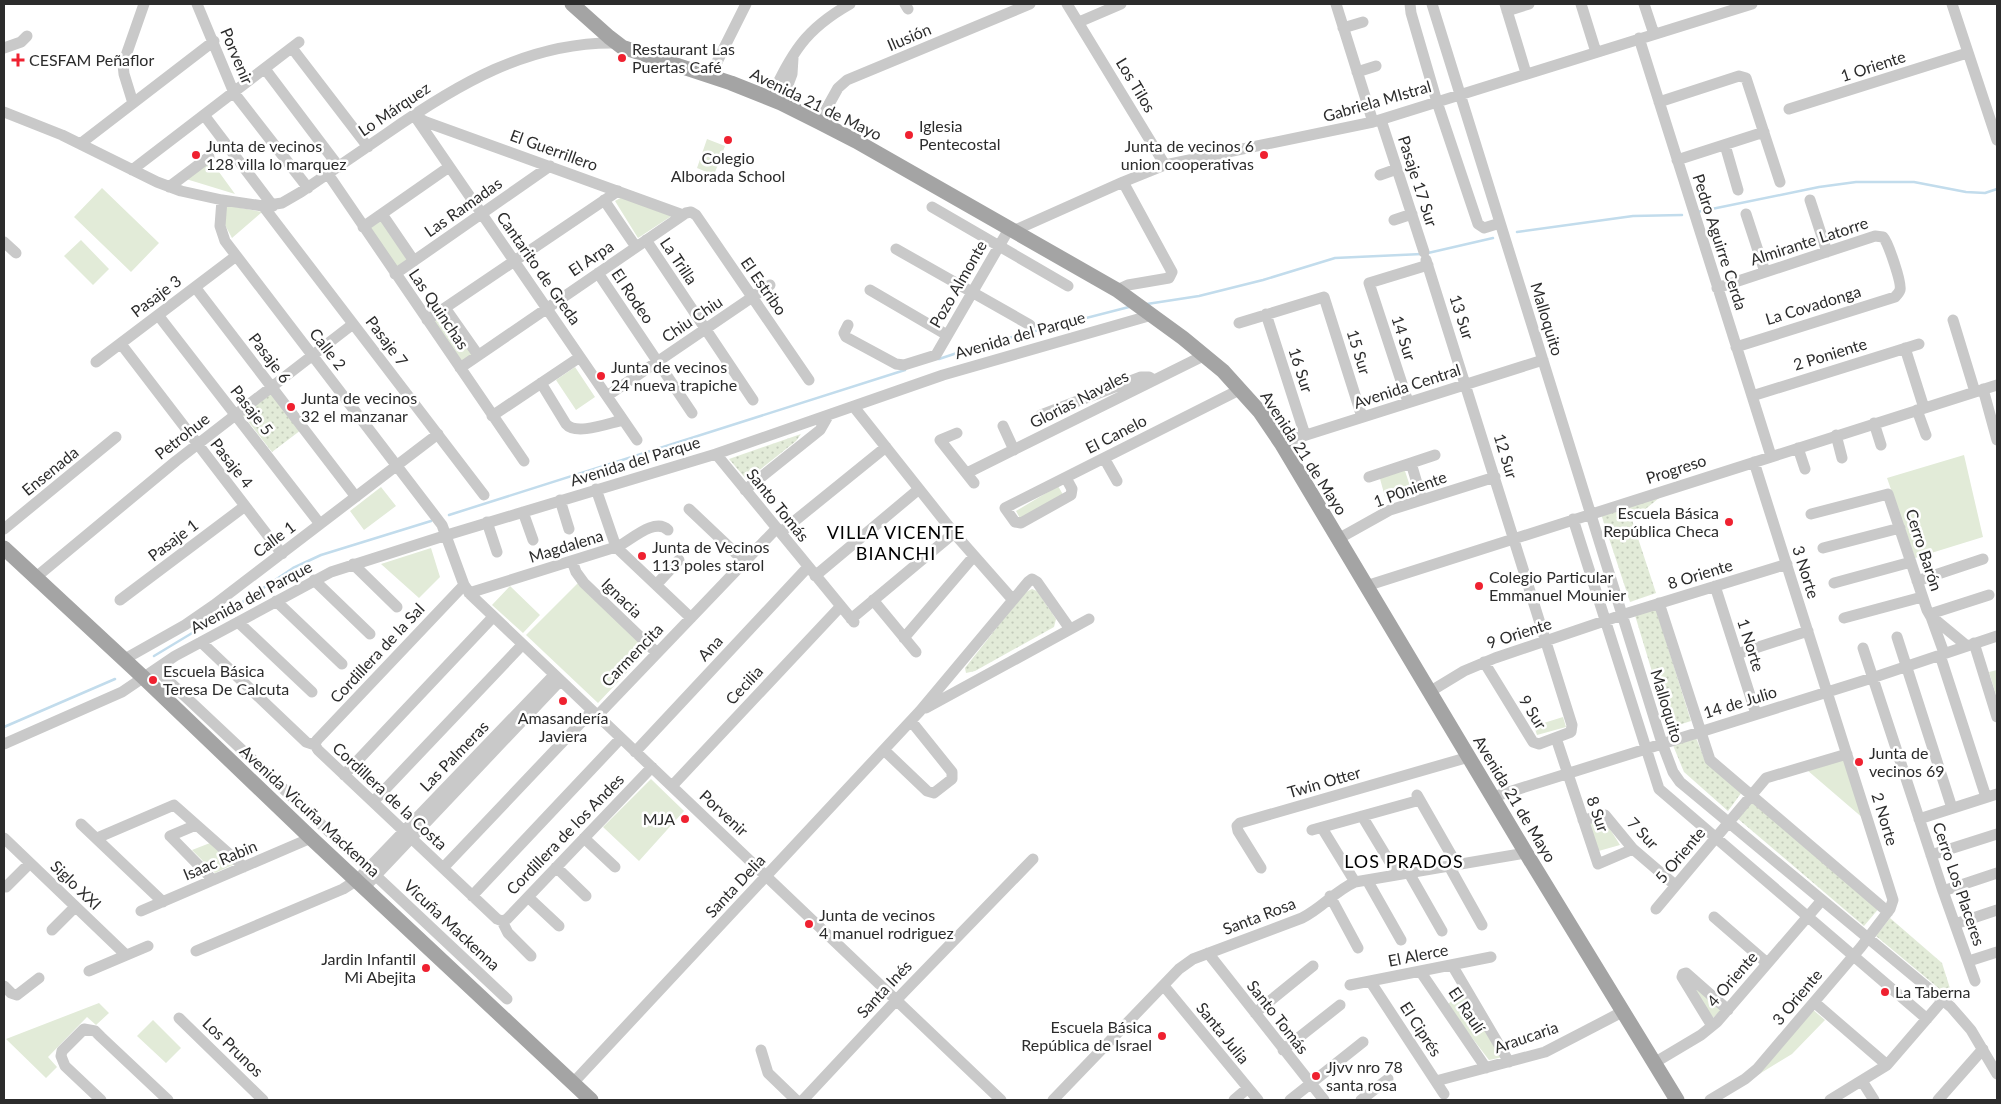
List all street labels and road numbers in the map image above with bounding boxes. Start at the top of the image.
street label: Ilusión [884,19,934,54]
street label: Porvenir [217,25,258,87]
street label: 1 Oriente [1838,46,1908,85]
street label: Los Tilos [1113,54,1160,116]
street label: Avenida 21 de Mayo [747,63,885,144]
street label: Gabriela MIstral [1321,76,1433,125]
street label: Lo Márquez [354,78,433,140]
street label: El Guerrillero [508,125,601,174]
street label: Pasaje 17 Sur [1395,133,1442,229]
street label: Pedro Aguirre Cerda [1690,171,1751,312]
street label: Las Ramadas [420,173,505,240]
street label: Cantarito de Greda [493,208,586,328]
street label: Almirante Latorre [1747,213,1870,269]
street label: La Trilla [657,234,702,288]
street label: El Arpa [565,236,617,279]
street label: Pozo Almonte [925,237,990,331]
street label: El Estribo [738,253,791,318]
street label: Las Quinchas [406,265,473,353]
street label: El Rodeo [608,265,659,327]
street label: Pasaje 3 [127,271,185,321]
street label: Malloquito [1527,280,1568,358]
street label: La Covadonga [1763,281,1863,328]
street label: Chiu Chiu [658,291,726,346]
street label: 13 Sur [1446,292,1479,342]
street label: Avenida del Parque [952,307,1087,362]
street label: Pasaje 7 [362,312,412,370]
street label: 14 Sur [1388,313,1421,363]
street label: Calle 2 [306,324,351,373]
street label: 15 Sur [1344,327,1375,377]
street label: Pasaje 6 [245,329,295,387]
street label: 2 Poniente [1791,333,1869,374]
street label: 16 Sur [1285,345,1318,395]
street label: Avenida Central [1351,359,1463,412]
street label: Glorias Navales [1026,366,1131,432]
street label: Pasaje 5 [227,381,278,438]
street label: Avenida 21 de Mayo [1257,387,1352,518]
street label: Petrohue [151,408,213,463]
street label: El Canelo [1082,410,1149,457]
street label: 12 Sur [1491,431,1522,481]
street label: Avenida del Parque [568,432,702,489]
street label: Pasaje 4 [207,434,258,491]
street label: Ensenada [18,442,82,499]
street label: Progreso [1643,450,1708,487]
street label: Santo Tomás [743,464,814,545]
street label: 1 P0niente [1371,467,1449,511]
street label: Cerro Barón [1902,506,1947,593]
street label: Pasaje 1 [144,515,202,565]
street label: Calle 1 [249,517,299,561]
street label: Magdalena [526,525,605,566]
street label: 3 Norte [1789,543,1824,601]
street label: 8 Oriente [1665,555,1735,592]
street label: Avenida del Parque [187,557,315,637]
street label: Ignacia [598,574,647,621]
street label: Cordillera de la Sal [326,599,428,706]
street label: 9 Oriente [1484,613,1554,652]
street label: 1 Norte [1734,616,1769,674]
street label: Carmencita [597,619,666,690]
street label: Ana [693,631,726,664]
street label: Cecilia [721,661,766,708]
street label: Malloquito [1647,667,1688,745]
street label: 14 de Julio [1701,681,1779,722]
street label: 9 Sur [1516,691,1551,732]
street label: Las Palmeras [415,716,492,795]
street label: Avenida 21 de Mayo [1470,732,1561,865]
street label: Cordillera de la Costa [329,738,451,853]
street label: Avenida Vicuña Mackenna [236,741,384,880]
street label: Twin Otter [1285,762,1363,801]
street label: Cordillera de los Andes [502,769,627,898]
street label: Porvenir [696,786,753,840]
street label: 2 Norte [1868,790,1903,848]
street label: 8 Sur [1584,793,1613,834]
street label: 7 Sur [1624,813,1663,853]
street label: Cerro Los Placeres [1929,820,1990,948]
street label: 5 Oriente [1651,823,1708,886]
street label: Isaac Rabin [180,835,260,884]
street label: Santa Delia [701,850,769,921]
street label: Siglo XXI [47,856,106,913]
street label: Vicuña Mackenna [400,875,504,974]
street label: Santa Rosa [1220,893,1298,938]
street label: El Alerce [1386,939,1450,970]
street label: 4 Oriente [1702,947,1761,1010]
street label: Santa Inés [852,956,915,1021]
street label: 3 Oriente [1768,965,1825,1028]
street label: Santo Tomás [1244,976,1313,1057]
street label: El Raulí [1445,983,1490,1037]
street label: Santa Julia [1193,998,1254,1067]
street label: El Ciprés [1397,998,1446,1060]
street label: Los Prunos [199,1013,268,1080]
street label: Araucaria [1491,1017,1560,1056]

